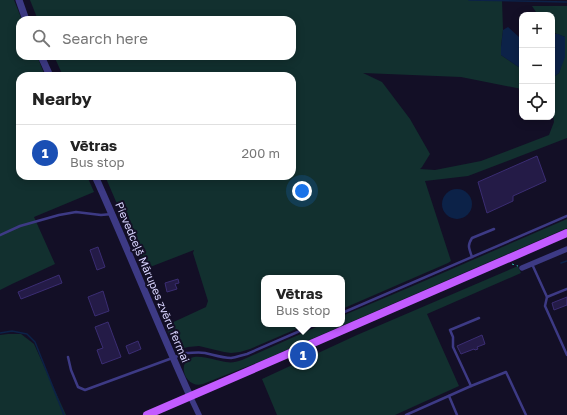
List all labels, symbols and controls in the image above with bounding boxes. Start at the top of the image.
map controls [519,12,555,120]
button: + [519,12,555,48]
search box [16,16,296,60]
icon: search [30,27,52,49]
text: Search here [62,29,148,47]
button: − [519,48,555,84]
button: locate [519,84,555,120]
text: Nearby [32,88,92,109]
text: Vētras [70,136,117,154]
text: 1 [42,145,48,161]
text: 200 m [242,145,280,161]
text: Bus stop [70,154,125,170]
your location [292,181,312,201]
street label: Pievedceļš Mārupes zvēru fermai [112,200,193,365]
popup [261,275,345,327]
text: Vētras [276,284,323,302]
text: Bus stop [276,302,330,318]
pin: 1 [290,340,316,370]

